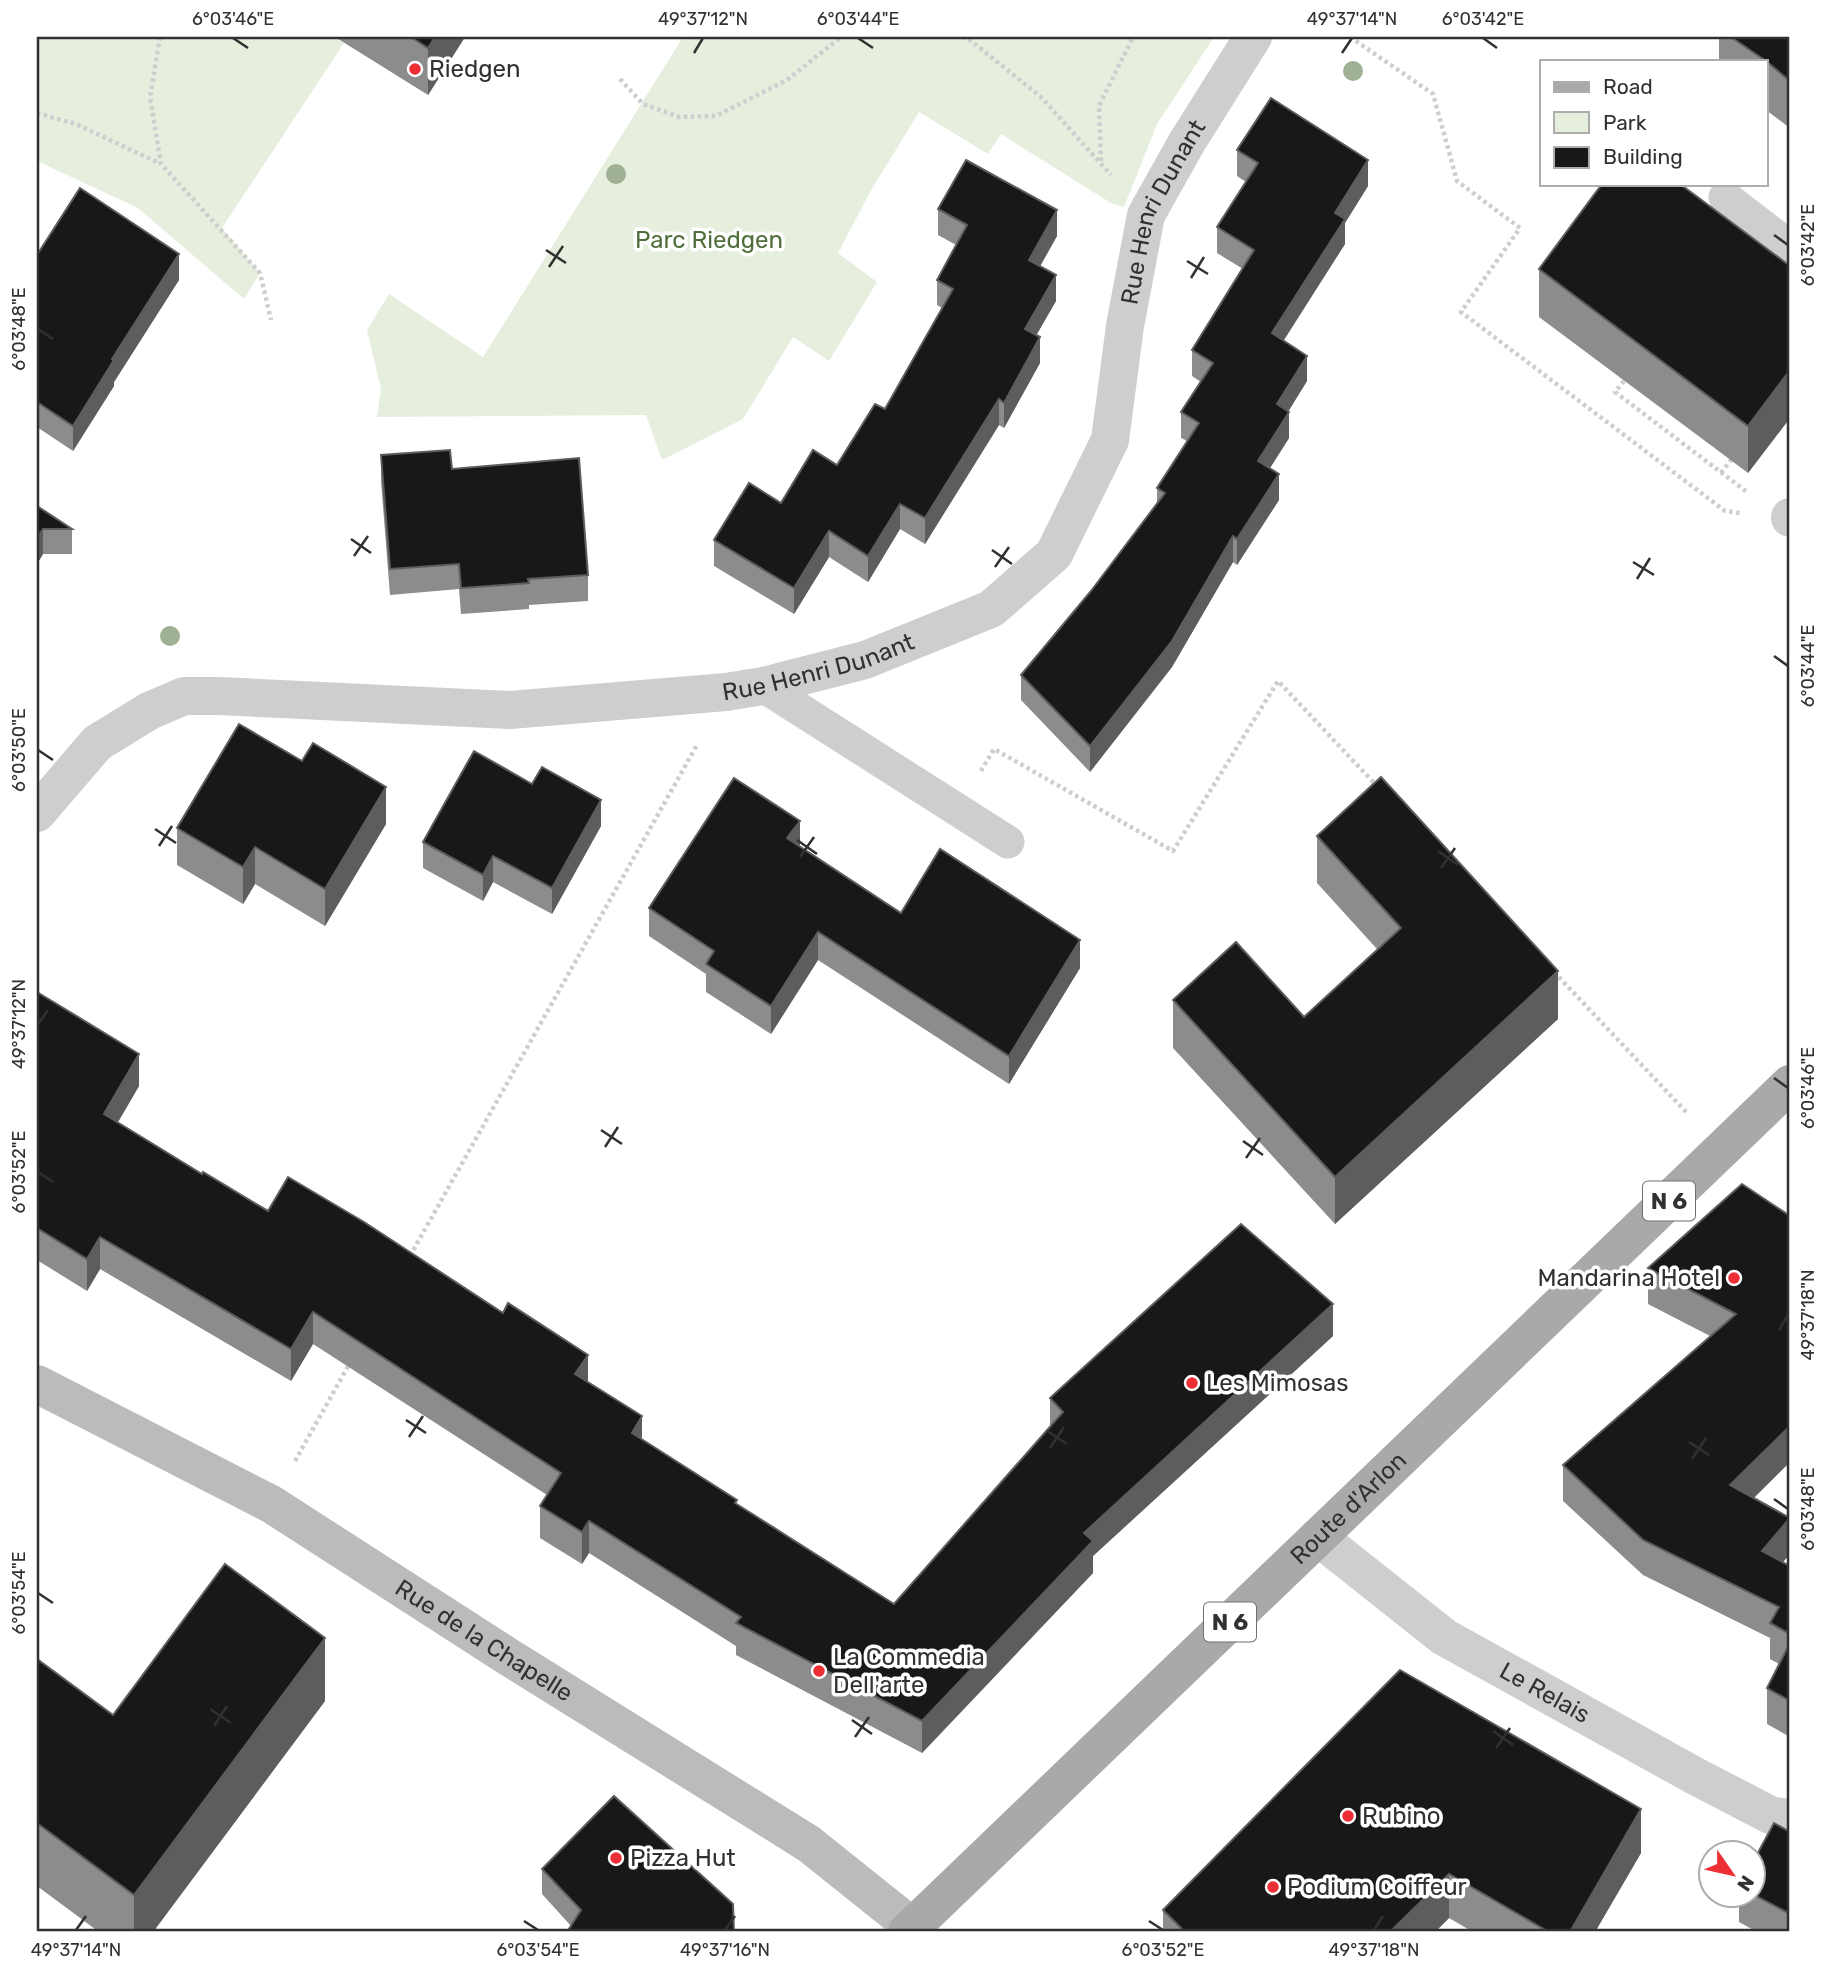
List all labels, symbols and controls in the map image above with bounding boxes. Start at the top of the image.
text: 6°03'46"E [192,8,274,30]
text: 49°37'12"N [658,8,748,30]
text: 6°03'44"E [817,8,899,30]
text: 49°37'14"N [1307,8,1397,30]
text: 6°03'42"E [1442,8,1524,30]
place label: Riedgen [429,55,521,83]
legend [1540,60,1768,186]
marker: Riedgen [407,61,423,77]
text: Road [1603,74,1653,99]
text: Park [1603,110,1647,135]
street label: Rue Henri Dunant [1115,115,1211,307]
text: Building [1603,144,1683,169]
text: 6°03'42"E [1797,204,1819,286]
park label: Parc Riedgen [635,226,783,254]
text: 6°03'48"E [8,287,30,371]
text: 6°03'44"E [1797,625,1819,707]
street label: Rue Henri Dunant [720,628,918,706]
text: 6°03'50"E [8,708,30,792]
text: 49°37'12"N [8,979,30,1069]
text: 6°03'46"E [1797,1047,1819,1129]
text: 6°03'52"E [8,1131,30,1213]
road number: N 6 [1643,1182,1695,1220]
place label: Mandarina Hotel [1538,1264,1720,1292]
text: 49°37'18"N [1797,1269,1819,1361]
marker: Mandarina Hotel [1726,1270,1742,1286]
place label: Les Mimosas [1206,1369,1349,1397]
marker: Les Mimosas [1184,1375,1200,1391]
street label: Route d'Arlon [1285,1446,1412,1570]
text: 6°03'48"E [1797,1467,1819,1551]
text: 6°03'54"E [8,1551,30,1635]
street label: Rue de la Chapelle [390,1574,578,1707]
road number: N 6 [1204,1602,1256,1642]
place label: La Commedia Dell'arte [833,1643,985,1699]
street label: Le Relais [1495,1657,1595,1729]
marker: La Commedia Dell'arte [811,1663,827,1679]
place label: Rubino [1362,1802,1441,1830]
marker: Rubino [1340,1808,1356,1824]
north arrow [1698,1840,1768,1910]
place label: Pizza Hut [630,1844,736,1872]
marker: Pizza Hut [608,1850,624,1866]
text: N [1732,1871,1759,1895]
place label: Podium Coiffeur [1287,1873,1467,1901]
marker: Podium Coiffeur [1265,1879,1281,1895]
text: 49°37'14"N [31,1939,121,1961]
text: 6°03'54"E [496,1939,580,1961]
text: 49°37'16"N [680,1939,770,1961]
text: 6°03'52"E [1122,1939,1204,1961]
text: 49°37'18"N [1328,1939,1420,1961]

